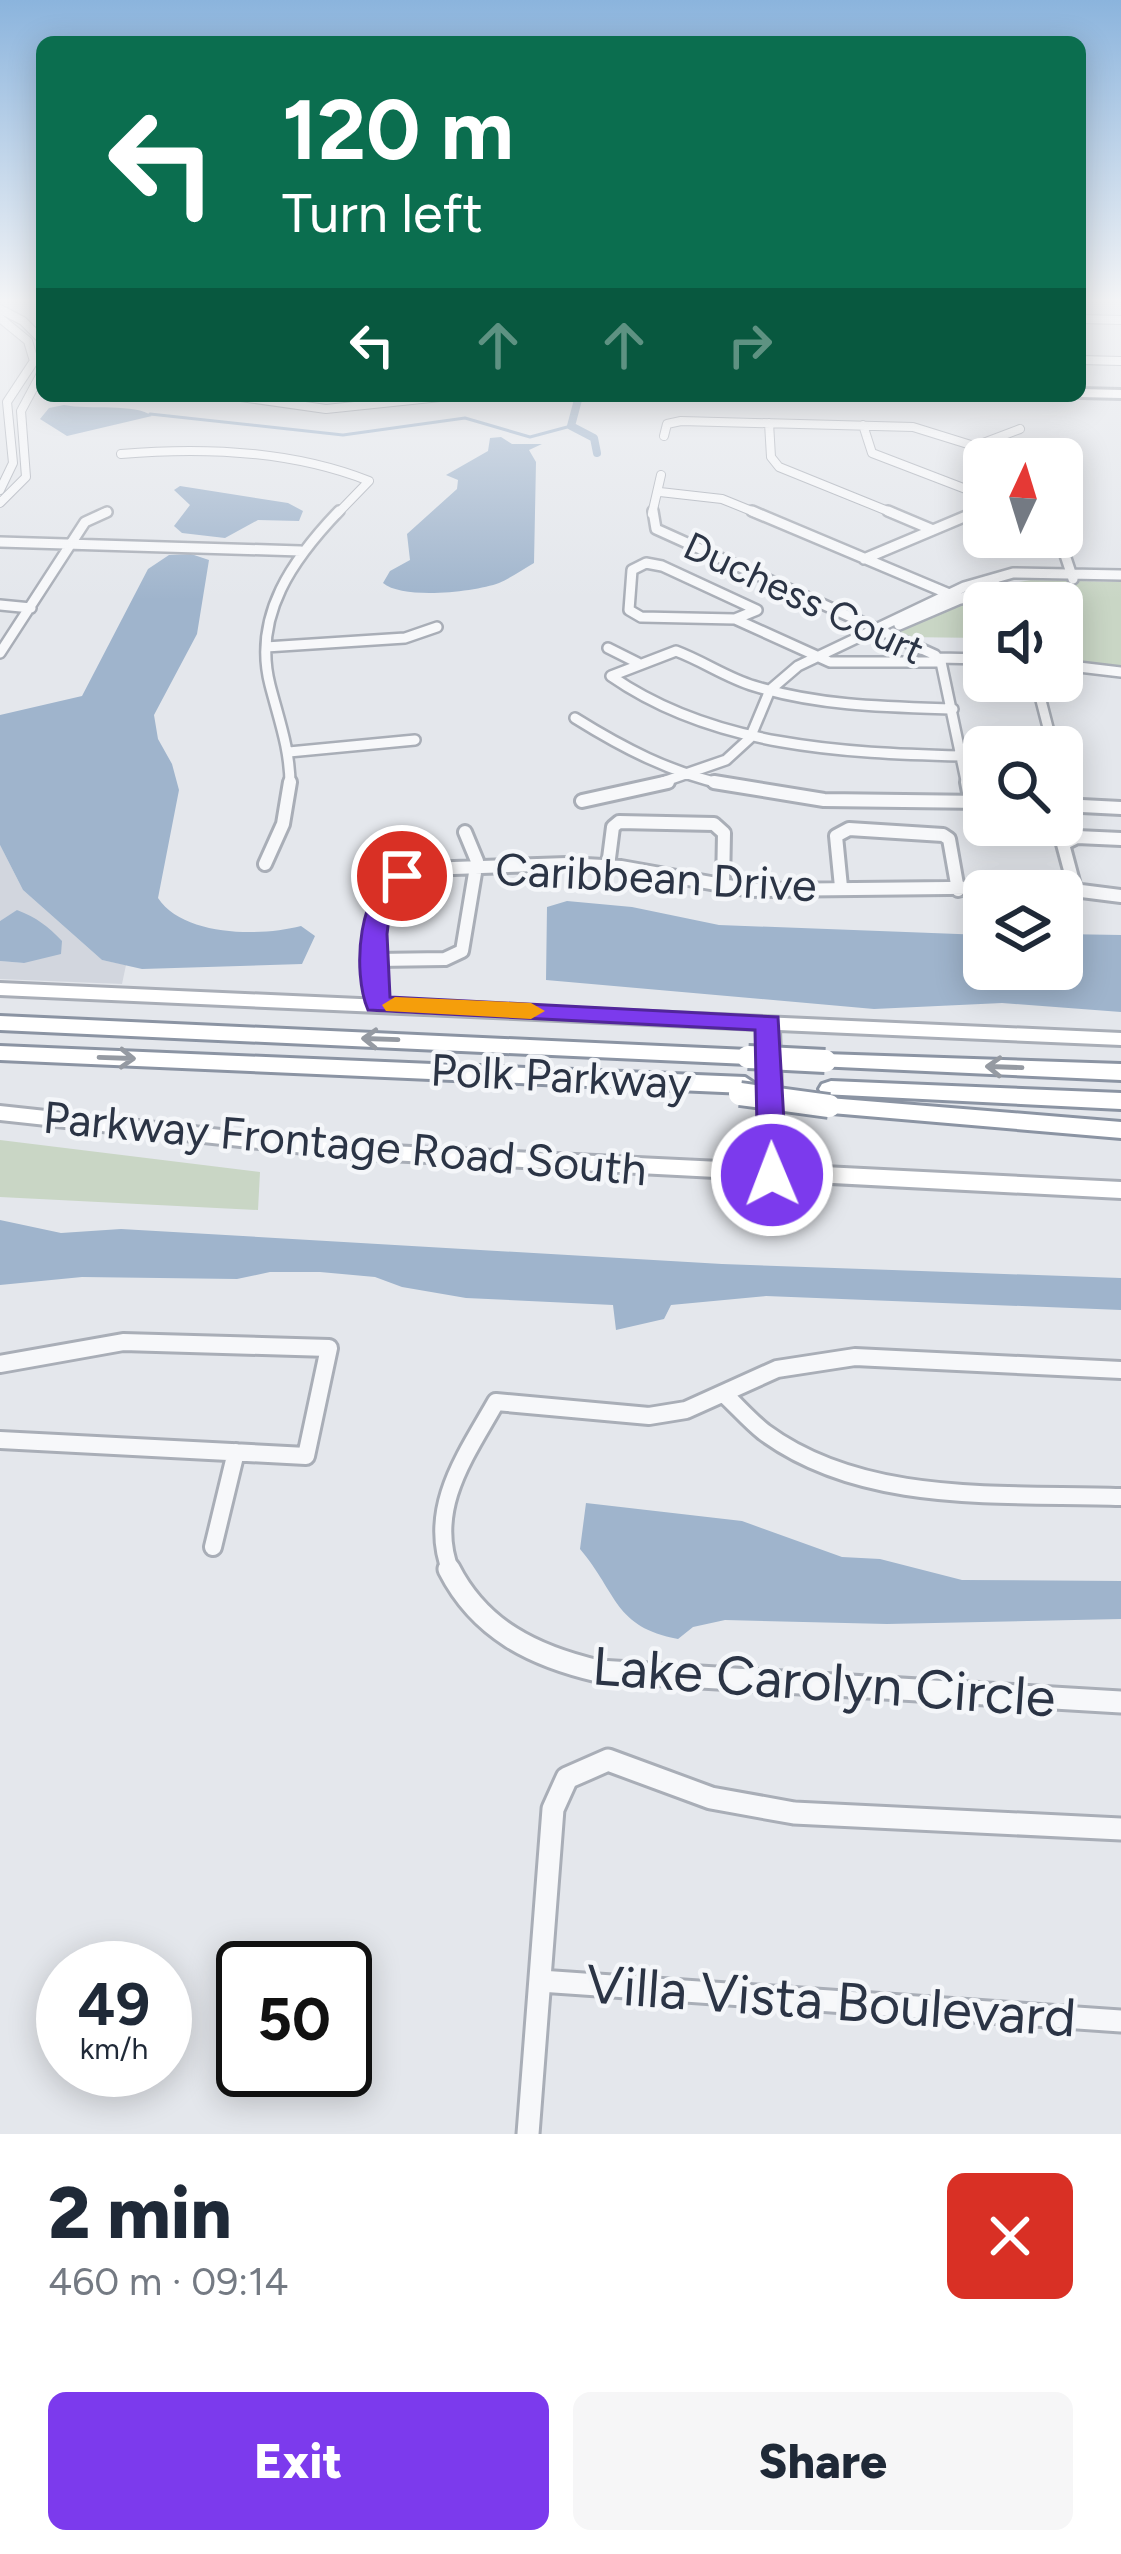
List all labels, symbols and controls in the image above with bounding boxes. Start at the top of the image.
text: 120 m [282,79,514,180]
icon: left [84,84,240,240]
text: Turn left [282,181,483,246]
icon: left [339,312,405,378]
icon: ahead [465,312,531,378]
icon: ahead [591,312,657,378]
icon: right [717,312,783,378]
north arrow [963,438,1083,558]
map controls [963,438,1083,990]
street label: Duchess Court [677,522,931,674]
button: sound [963,582,1083,702]
button: search [963,726,1083,846]
pin [351,825,453,927]
street label: Caribbean Drive [494,842,818,912]
icon: arrive [369,843,435,909]
button: layers [963,870,1083,990]
one-way arrow [361,1027,400,1050]
street label: Polk Parkway [429,1042,693,1110]
one-way arrow [97,1046,136,1069]
one-way arrow [985,1056,1024,1079]
street label: Parkway Frontage Road South [41,1090,649,1196]
position arrow [709,1112,835,1238]
street label: Lake Carolyn Circle [590,1633,1058,1731]
speed limit sign: 50 [216,1941,372,2097]
street label: Villa Vista Boulevard [584,1951,1078,2051]
text: 49 [78,1968,150,2040]
text: km/h [80,2030,148,2067]
text: 2 min [48,2170,232,2256]
button: close [947,2173,1073,2299]
text: 460 m · 09:14 [48,2258,289,2305]
button: Exit [48,2392,549,2530]
button: Share [573,2392,1073,2530]

